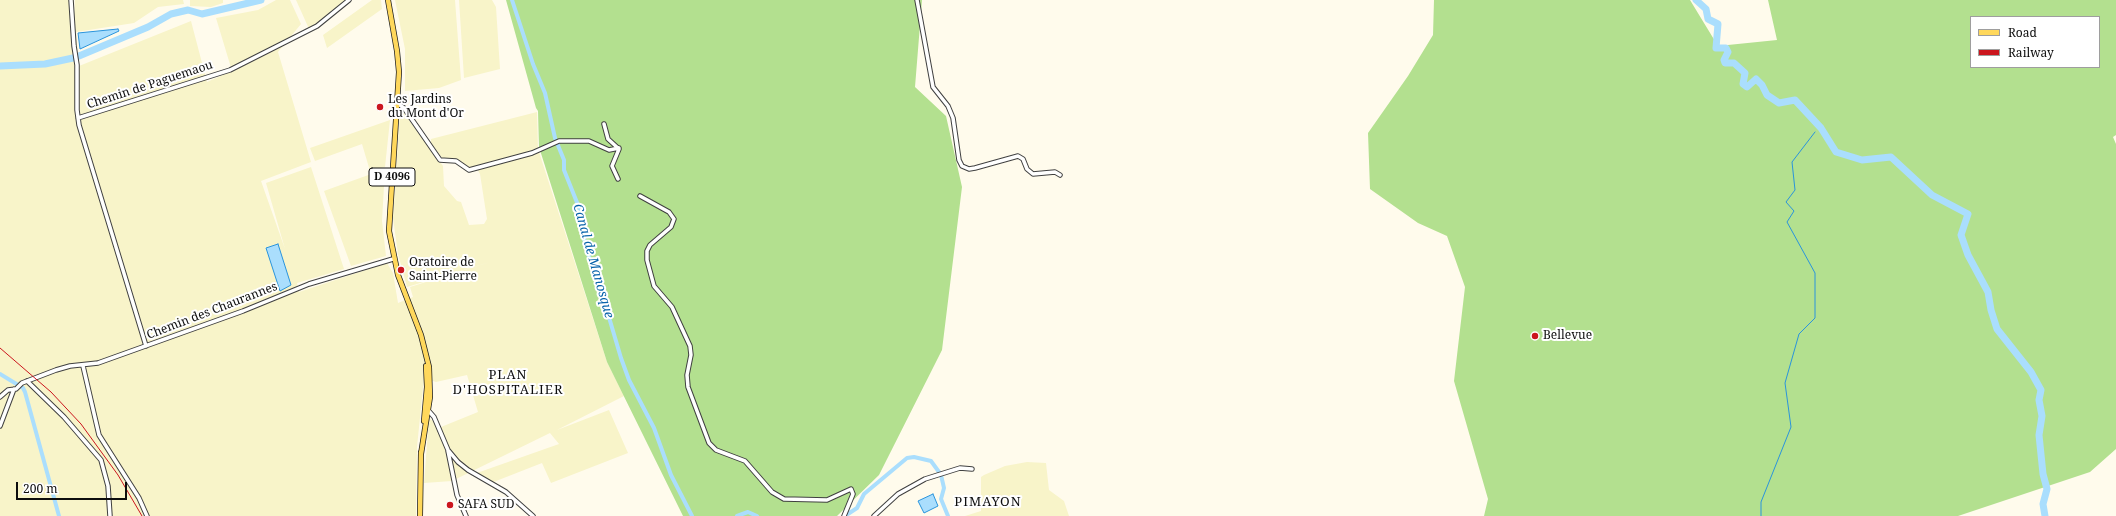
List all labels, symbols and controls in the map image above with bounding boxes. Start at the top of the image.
legend [1970,16,2100,68]
text: Road [2008,24,2037,41]
text: Railway [2008,44,2054,61]
street label: Chemin de Paguemaou [85,58,215,112]
place label: Les Jardins du Mont d'Or [388,93,464,121]
marker: Les Jardins du Mont d'Or [375,102,385,112]
road number: D 4096 [369,168,415,186]
water label: Canal de Manosque [569,202,617,320]
place label: Oratoire de Saint-Pierre [409,256,477,284]
marker: Oratoire de Saint-Pierre [396,265,406,275]
street label: Chemin des Chaurannes [145,279,279,343]
place label: Bellevue [1543,329,1592,343]
marker: Bellevue [1530,331,1540,341]
district label: PLAN D'HOSPITALIER [453,367,563,398]
scale bar [18,474,129,500]
text: 200 m [23,480,58,497]
district label: PIMAYON [954,494,1022,510]
place label: SAFA SUD [458,498,514,512]
marker: SAFA SUD [445,500,455,510]

